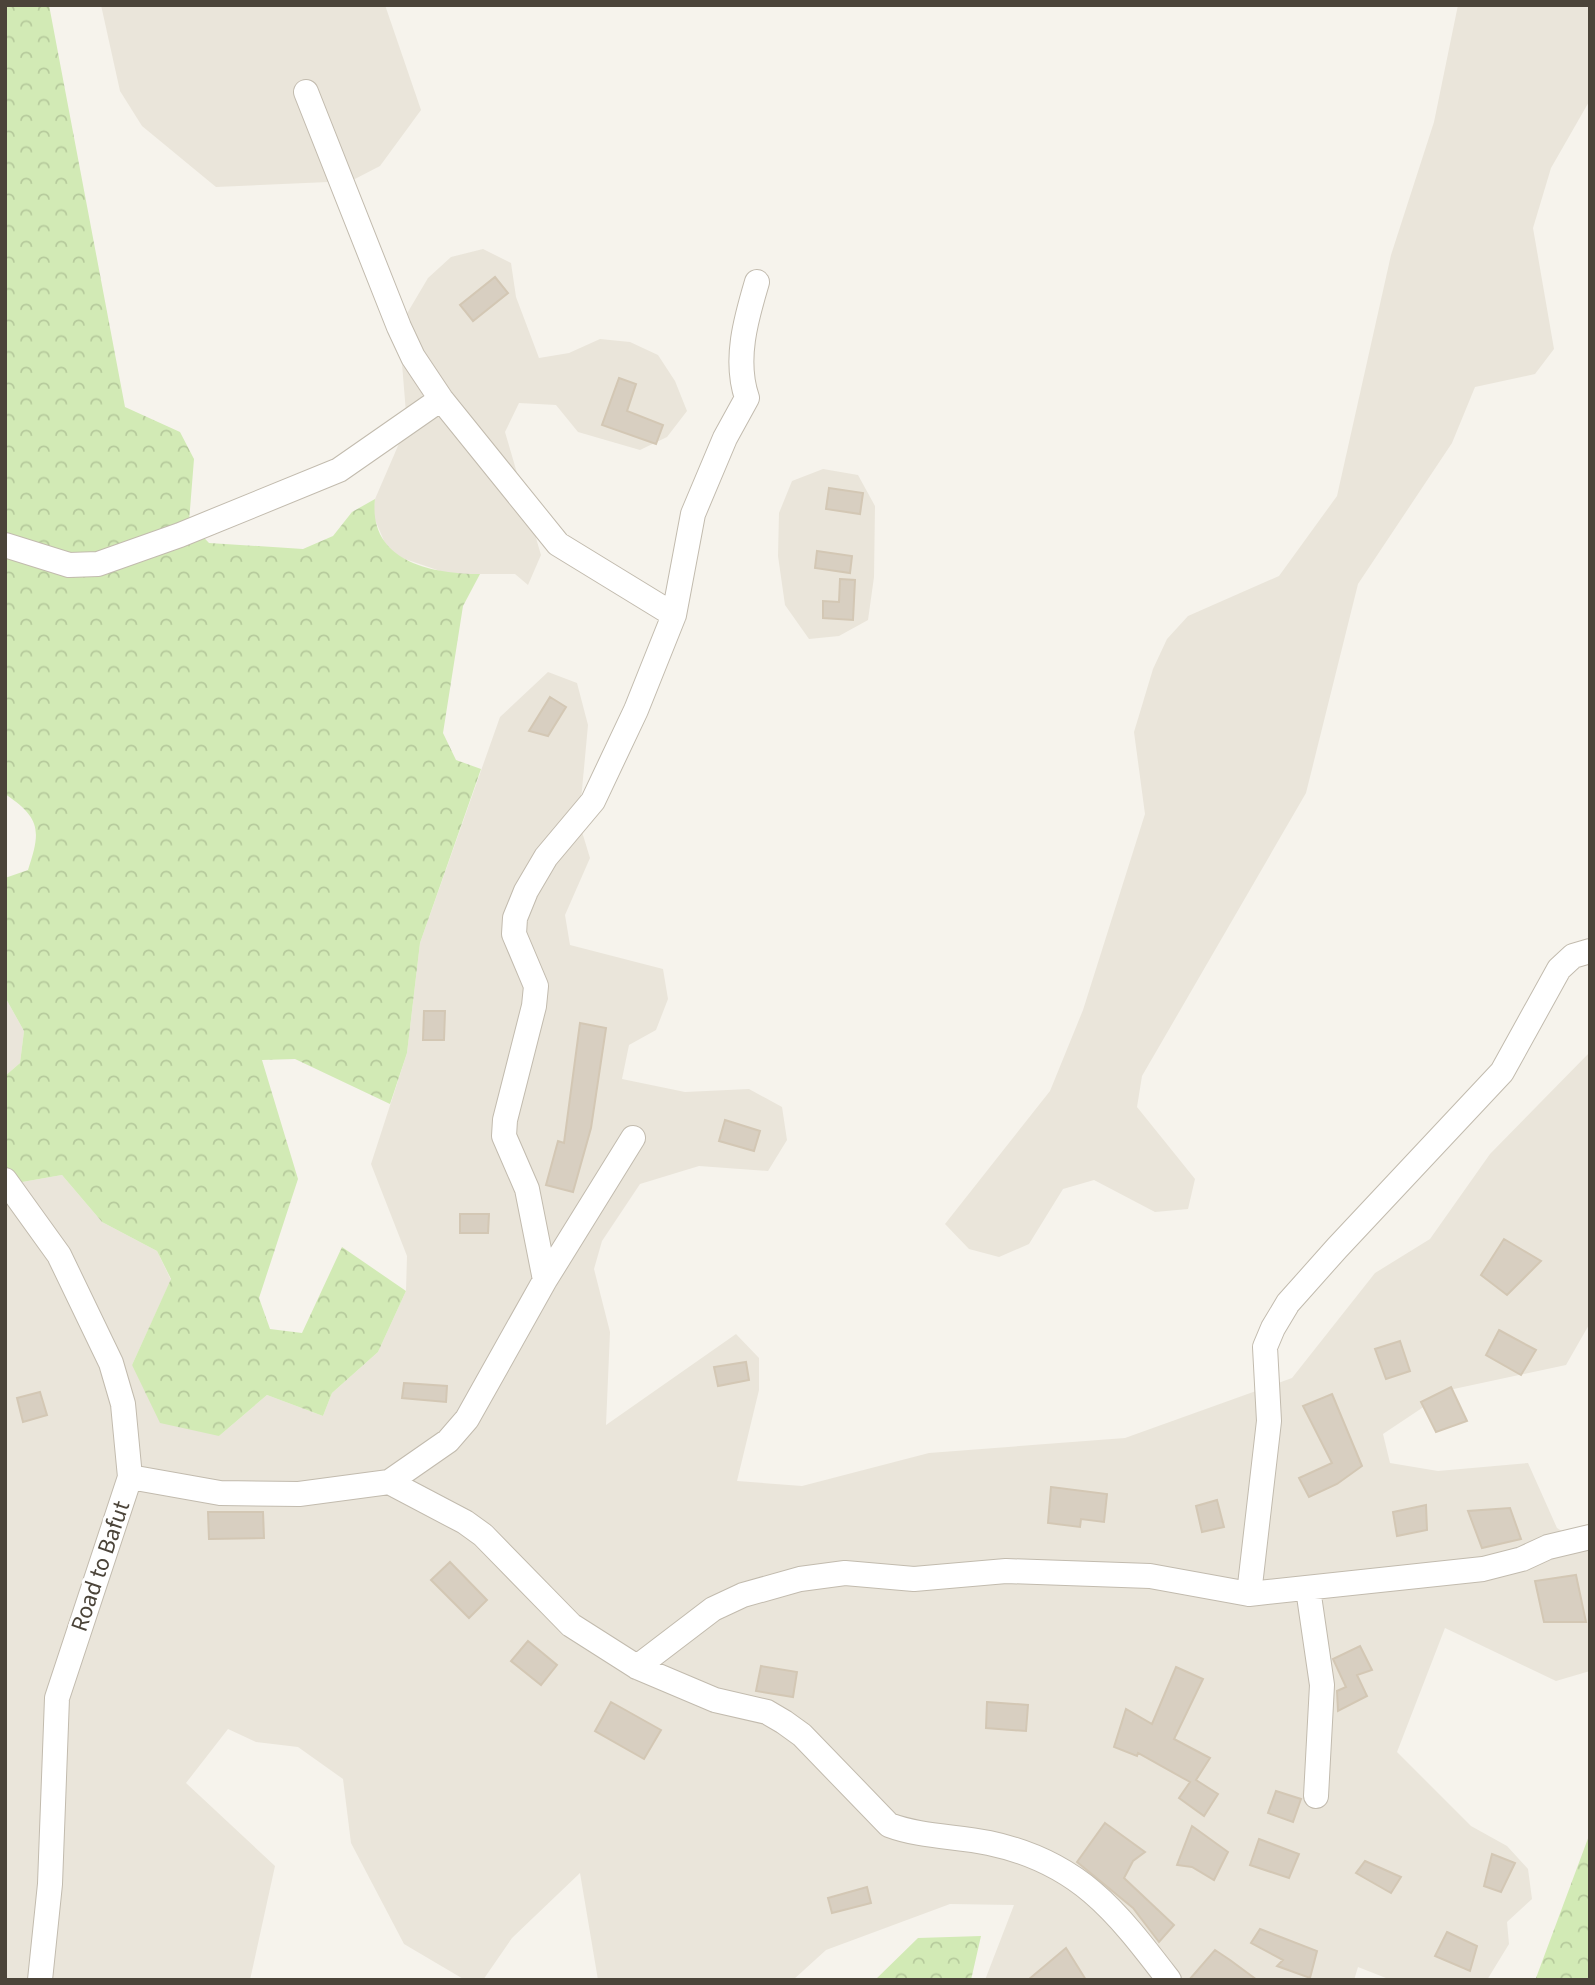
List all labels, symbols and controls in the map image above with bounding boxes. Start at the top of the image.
street label: Road to Bafut [62,1496,139,1636]

